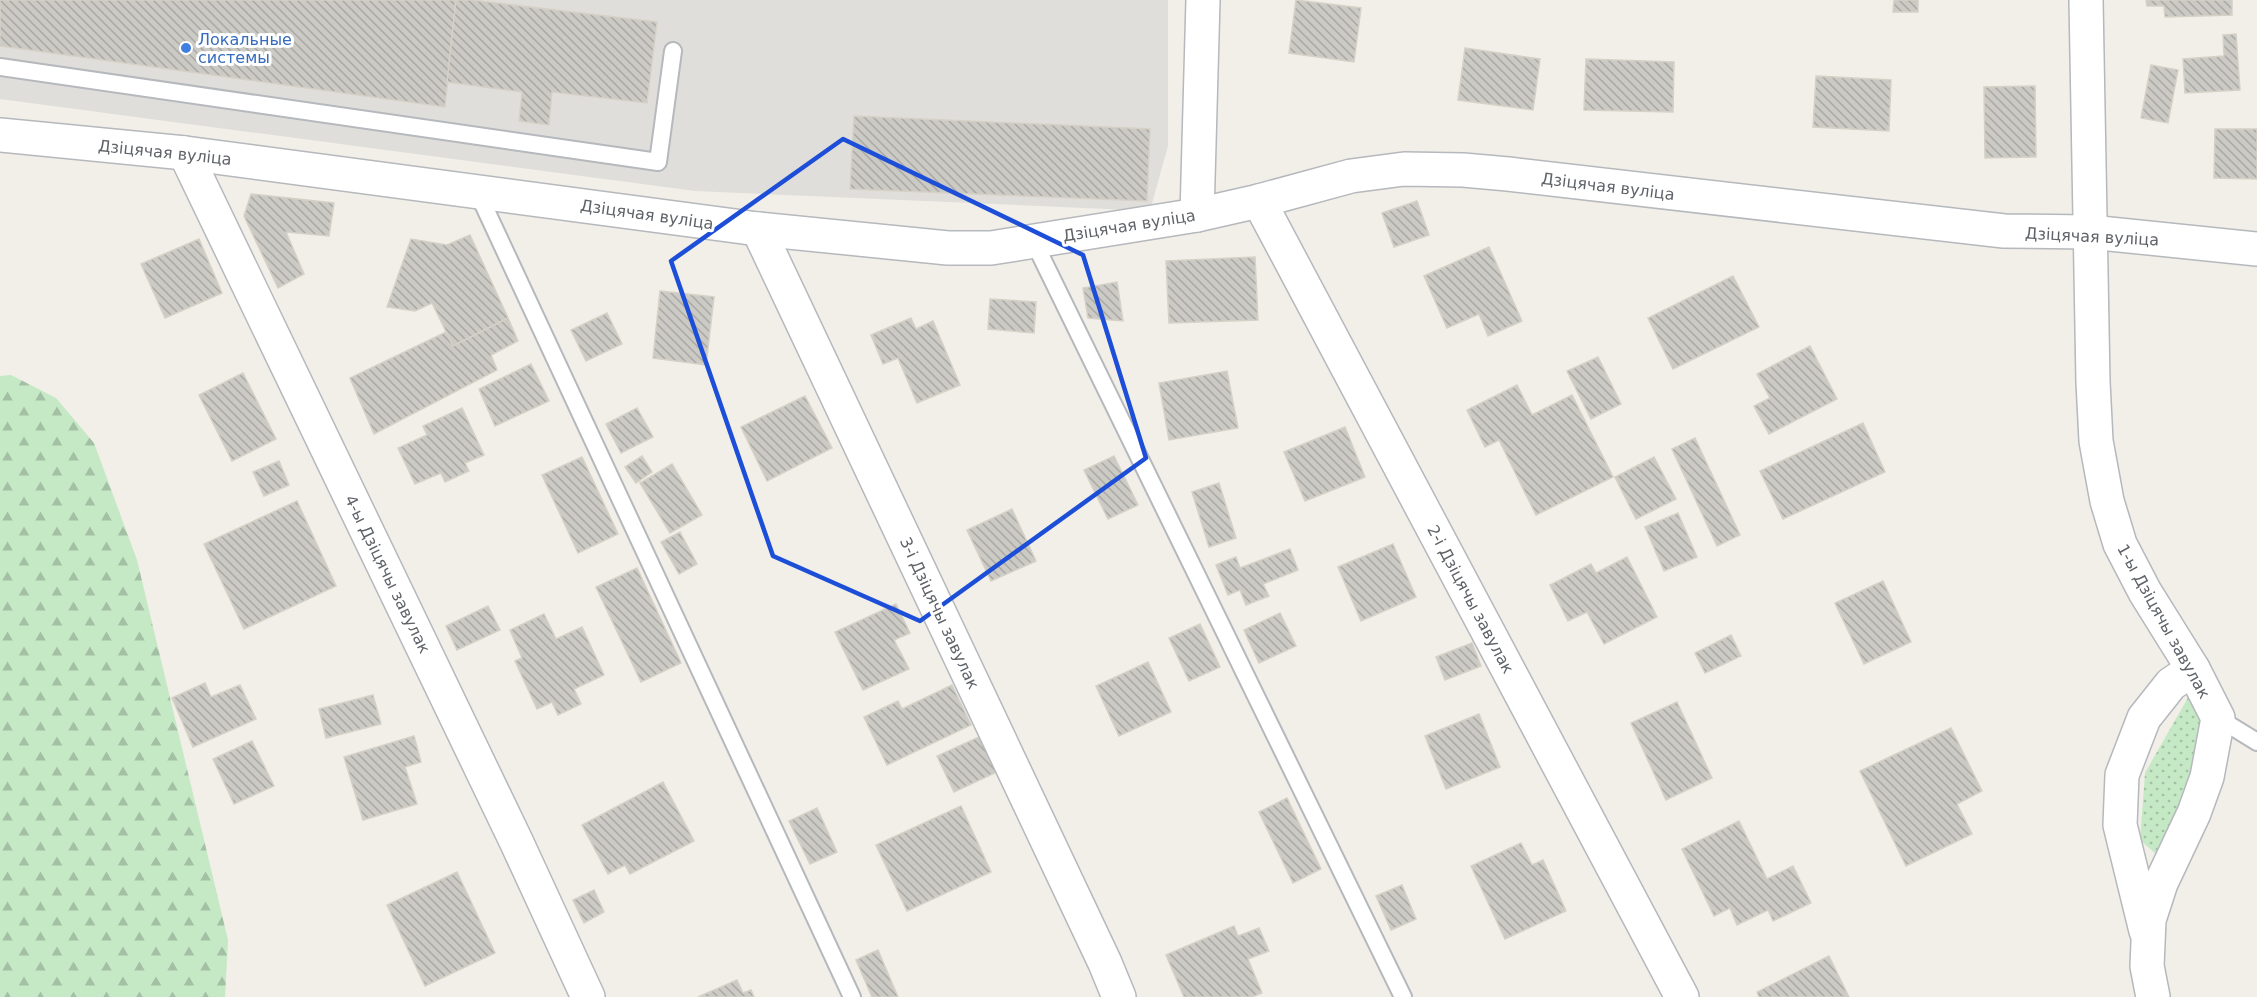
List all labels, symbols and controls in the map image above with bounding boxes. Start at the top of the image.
place label: Локальные системы [198,30,292,67]
marker: Локальные системы [179,41,193,55]
street label: Дзіцячая вуліца [97,136,233,169]
street label: Дзіцячая вуліца [1540,169,1676,204]
street label: Дзіцячая вуліца [579,196,715,233]
street label: Дзіцячая вуліца [1061,206,1197,245]
street label: Дзіцячая вуліца [2024,224,2159,249]
street label: 4-ы Дзіцячы завулак [341,492,434,657]
street label: 2-і Дзіцячы завулак [1423,522,1518,677]
street label: 3-і Дзіцячы завулак [896,534,983,693]
street label: 1-ы Дзіцячы завулак [2113,541,2214,702]

